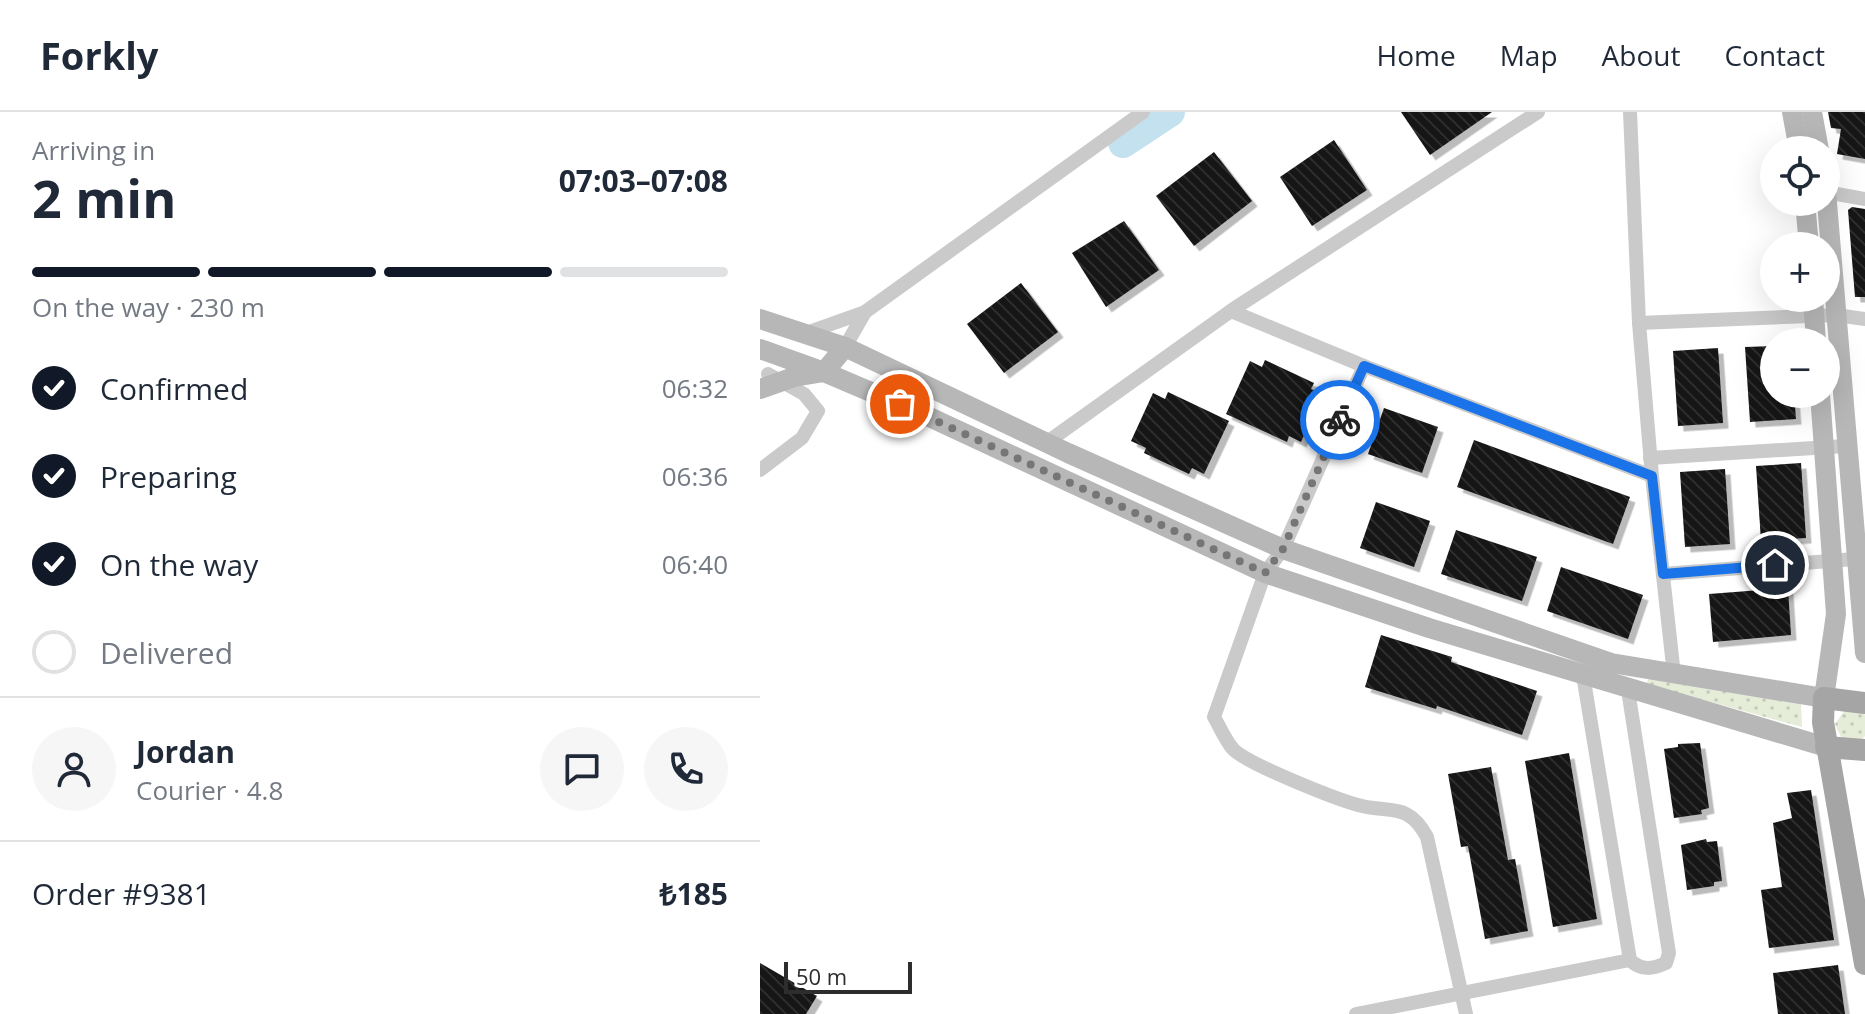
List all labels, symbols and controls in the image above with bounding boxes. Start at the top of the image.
text: Forkly [40,29,158,81]
text: Home [1377,36,1456,74]
text: Map [1500,36,1558,74]
text: About [1602,36,1680,74]
text: Contact [1724,36,1825,74]
text: Arriving in [32,132,155,168]
map controls [1760,136,1840,408]
button: locate [1760,136,1840,216]
text: 07:03–07:08 [559,160,728,201]
text: 2 min [32,162,176,233]
button: + [1760,232,1840,312]
text: On the way · 230 m [32,289,265,325]
button: − [1760,328,1840,408]
icon: check [32,366,76,410]
text: Confirmed [100,368,248,409]
text: 06:32 [662,370,728,406]
pin [866,370,934,438]
courier [1300,380,1380,460]
icon: bag [878,382,922,426]
icon: bike [1318,398,1362,442]
icon: check [32,454,76,498]
text: Preparing [100,456,237,497]
text: 06:36 [662,458,728,494]
pin [1741,531,1809,599]
icon: check [32,542,76,586]
icon: home [1753,543,1797,587]
text: On the way [100,544,258,585]
text: 06:40 [662,546,728,582]
text: Delivered [100,632,233,673]
button: person [32,727,116,811]
button: chat [540,727,624,811]
button: phone [644,727,728,811]
text: Jordan [136,731,235,772]
text: Courier · 4.8 [136,772,283,808]
text: Order #9381 [32,873,211,914]
text: ₺185 [659,873,728,914]
scale bar [784,958,912,994]
text: 50 m [796,961,847,991]

